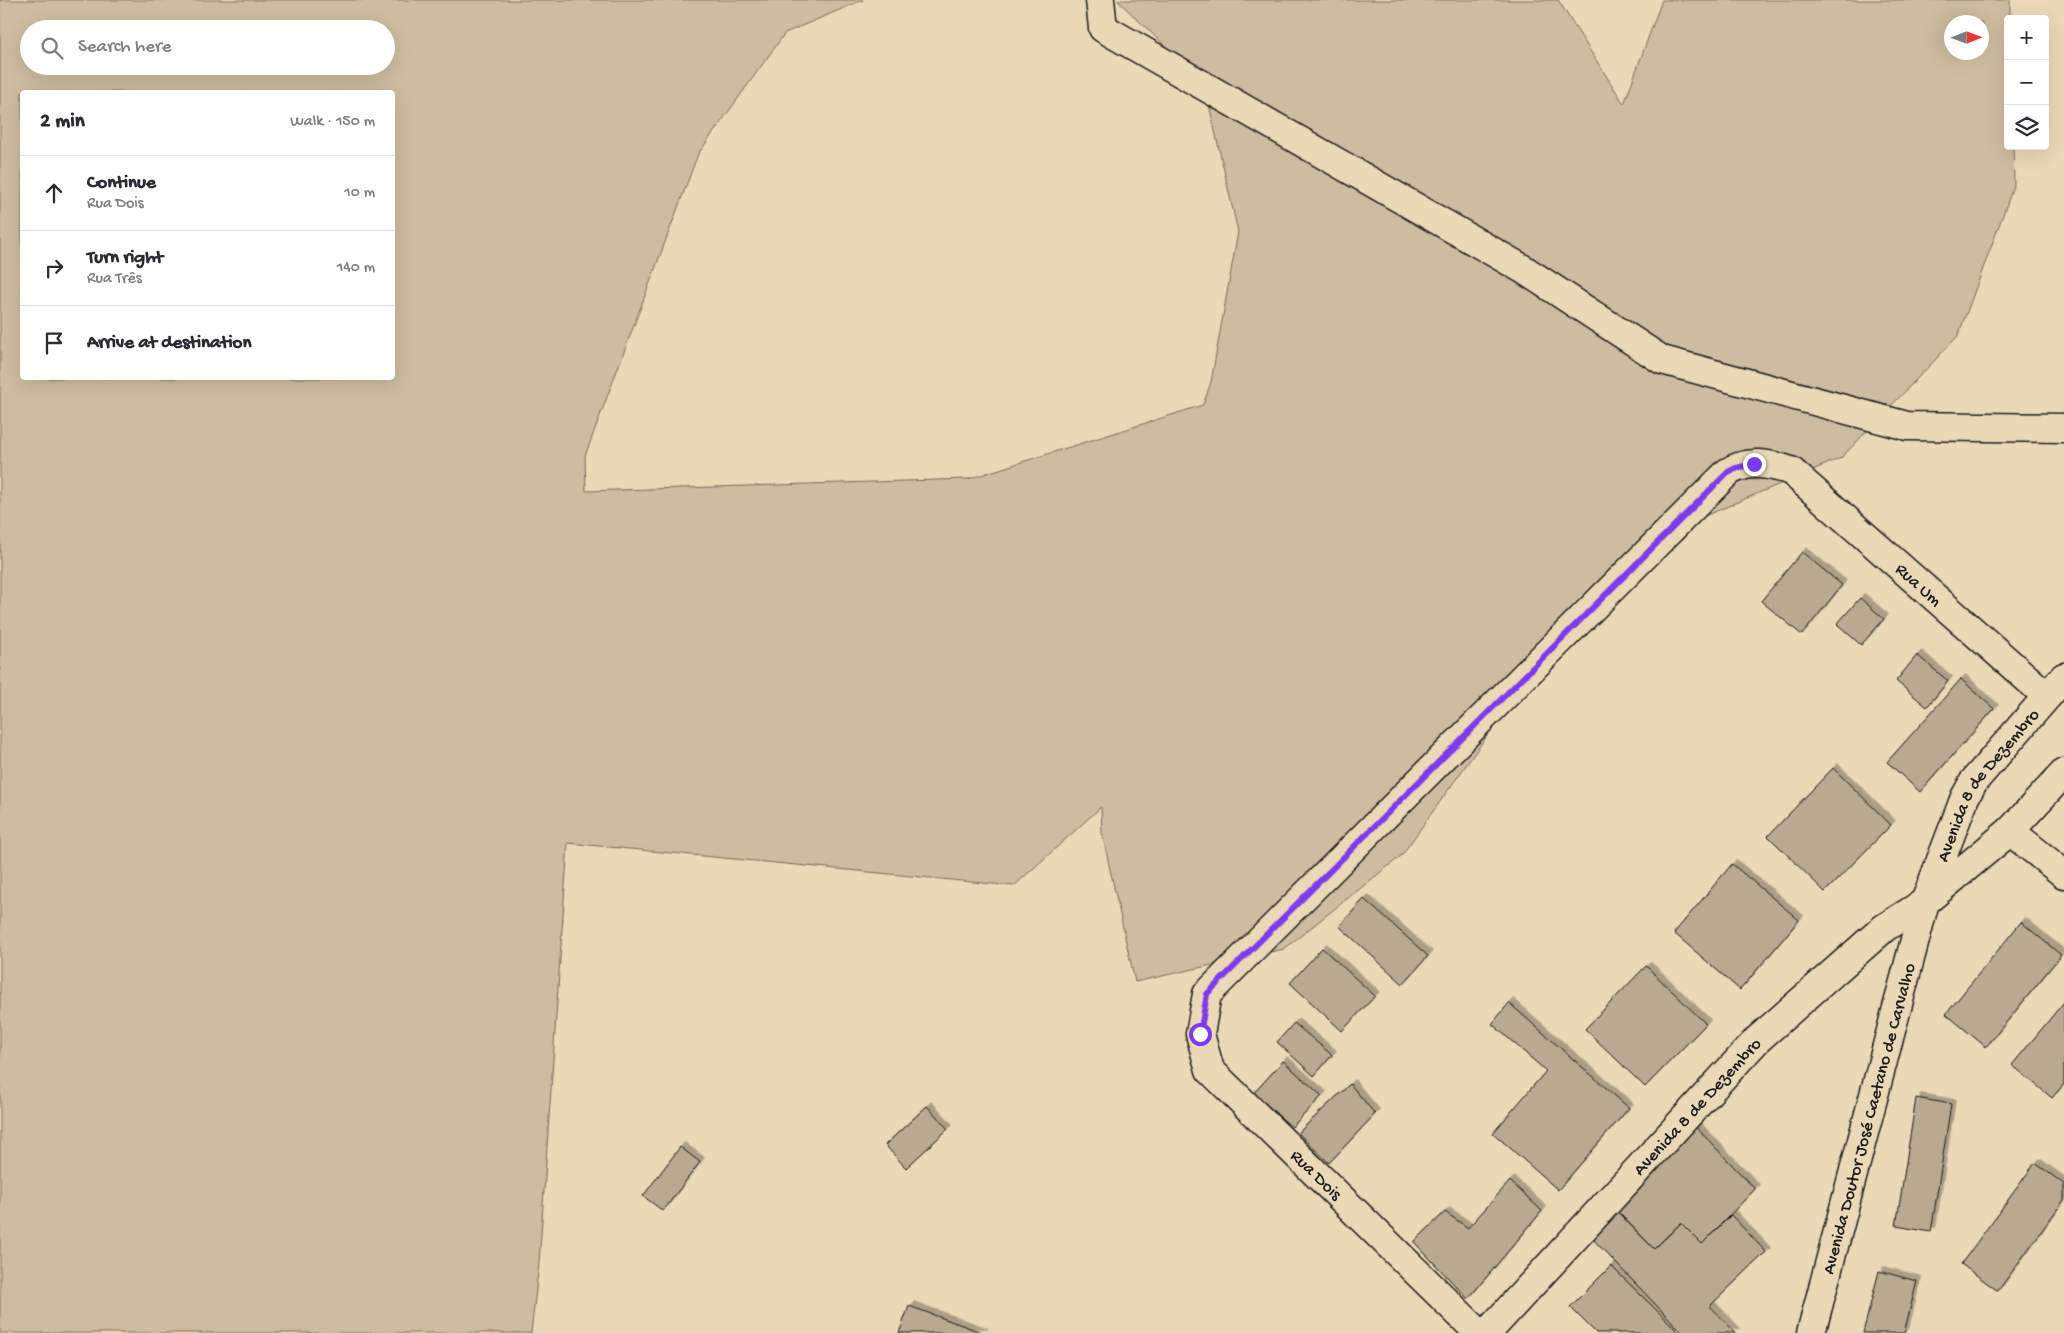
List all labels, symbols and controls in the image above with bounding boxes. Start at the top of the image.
north arrow [1944,15,1989,60]
map controls [2004,15,2049,150]
button: + [2004,15,2049,60]
search box [20,20,395,75]
icon: search [38,34,66,62]
text: Search here [78,36,172,59]
button: − [2004,60,2049,105]
button: layers [2004,105,2049,150]
text: 2 min [40,110,85,135]
text: Walk · 150 m [290,113,375,132]
text: Continue [87,172,156,195]
icon: ahead [40,179,68,207]
text: 10 m [344,184,375,203]
text: Rua Dois [87,195,144,214]
text: Turn right [87,247,163,270]
icon: right [40,254,68,282]
text: 140 m [337,259,375,278]
text: Rua Três [87,270,142,289]
icon: arrive [40,329,68,357]
text: Arrive at destination [87,332,251,355]
route end [1743,453,1766,476]
street label: Rua Um [1890,560,1946,612]
street label: Avenida 8 de Dezembro [1933,705,2045,865]
street label: Avenida Doutor José Caetano de Carvalho [1819,961,1921,1277]
route start [1189,1023,1212,1046]
street label: Avenida 8 de Dezembro [1630,1034,1767,1181]
street label: Rua Dois [1285,1146,1346,1206]

